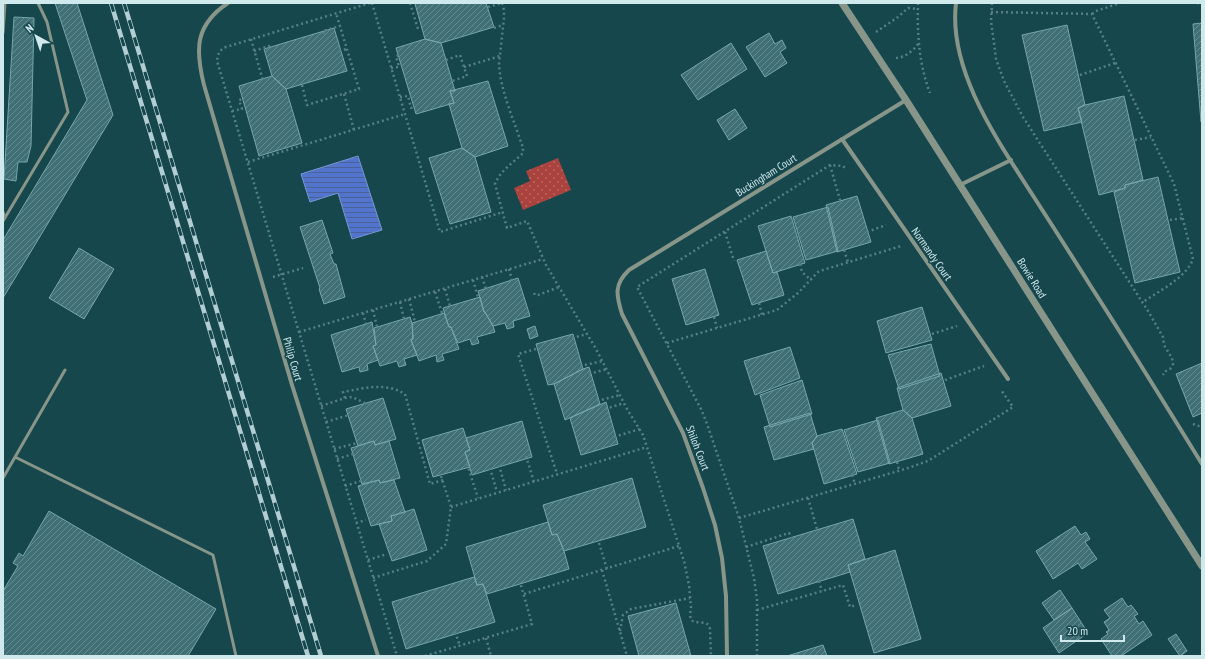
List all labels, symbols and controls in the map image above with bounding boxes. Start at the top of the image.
north arrow [16,16,56,56]
text: N [23,21,36,36]
street label: Buckingham Court [733,151,799,199]
street label: Normandy Court [909,225,955,283]
street label: Bowie Road [1014,255,1050,301]
street label: Philip Court [280,336,306,382]
street label: Shiloh Court [683,424,713,472]
scale bar [1061,617,1124,643]
text: 20 m [1067,623,1088,638]

